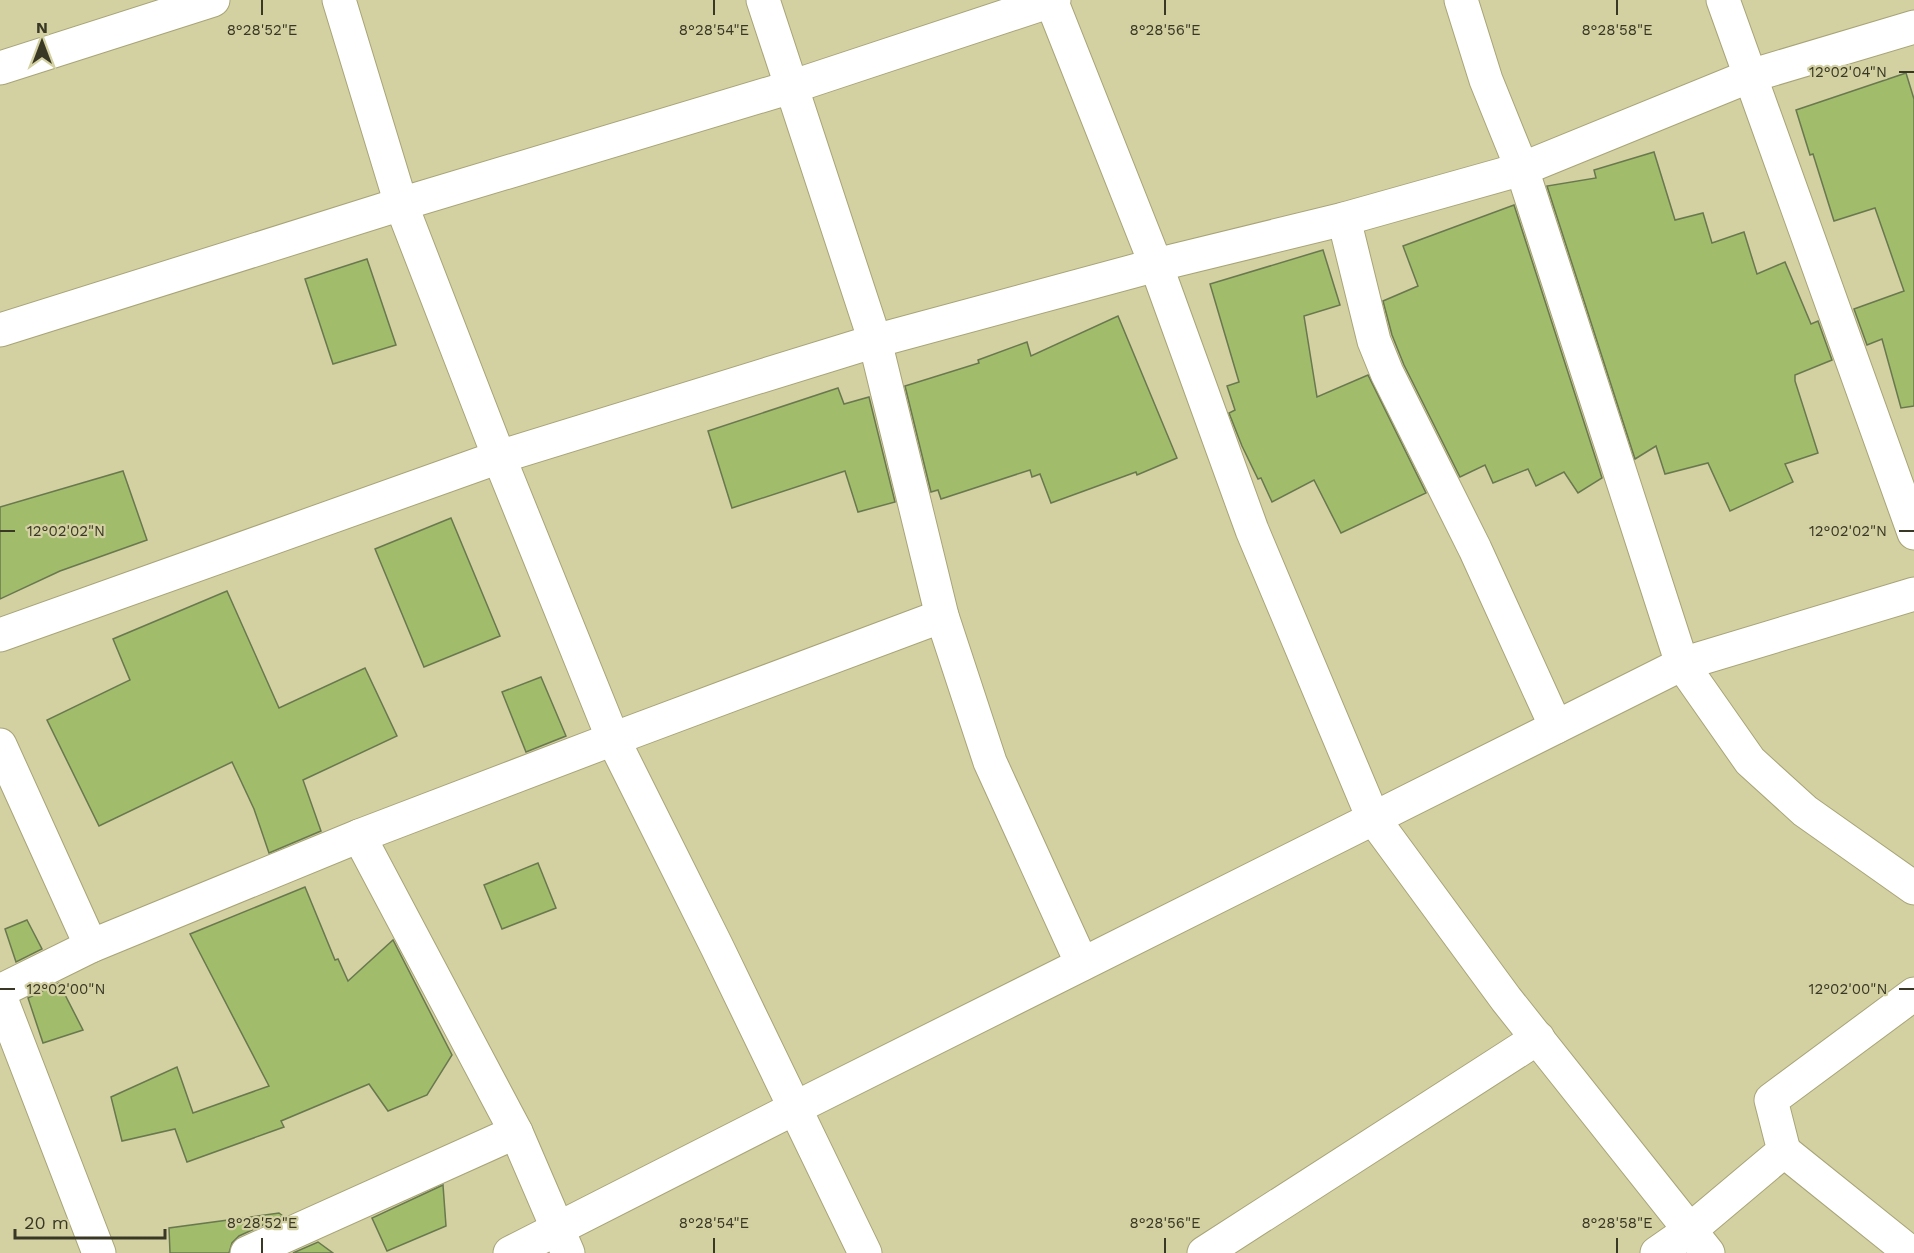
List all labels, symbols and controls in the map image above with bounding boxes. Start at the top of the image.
north arrow [12,12,72,72]
text: N [36,18,48,37]
text: 8°28'52"E [227,21,297,39]
text: 8°28'54"E [679,21,749,39]
text: 8°28'56"E [1129,21,1201,39]
text: 8°28'58"E [1581,21,1653,39]
text: 12°02'04"N [1809,63,1887,81]
text: 12°02'02"N [27,522,105,540]
text: 12°02'02"N [1809,522,1887,540]
text: 12°02'00"N [27,980,105,998]
text: 12°02'00"N [1809,980,1887,998]
scale bar [15,1202,165,1240]
text: 20 m [24,1212,69,1233]
text: 8°28'52"E [227,1214,297,1232]
text: 8°28'54"E [679,1214,749,1232]
text: 8°28'56"E [1129,1214,1201,1232]
text: 8°28'58"E [1581,1214,1653,1232]

